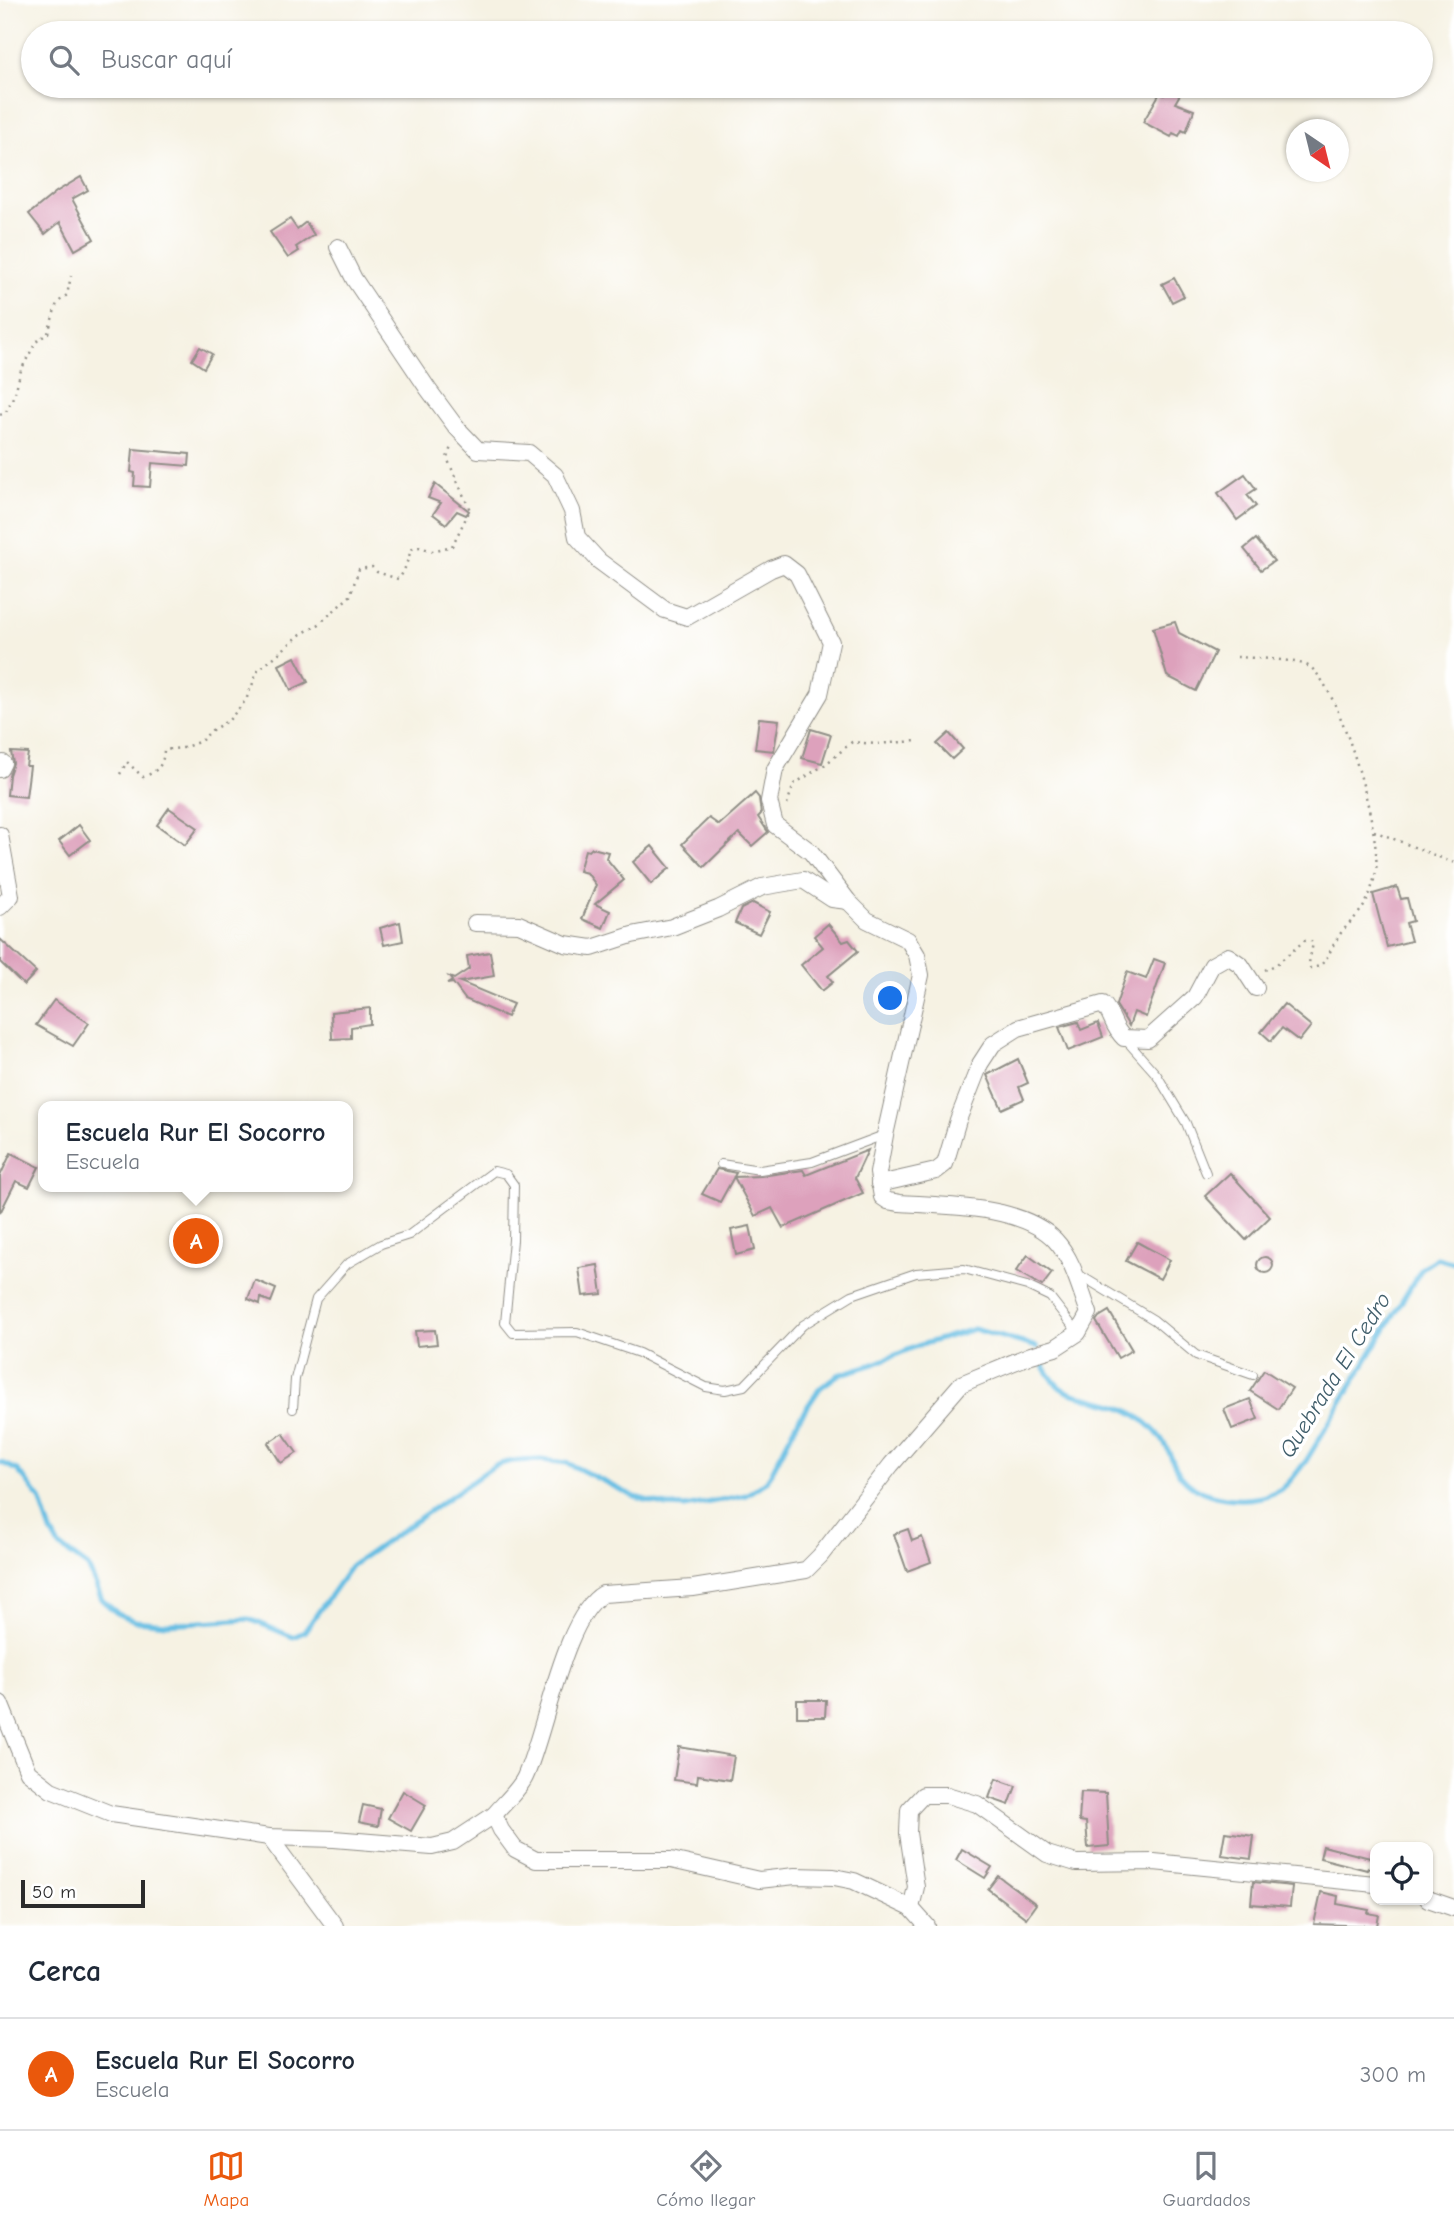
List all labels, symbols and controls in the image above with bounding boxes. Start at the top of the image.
search box [21,21,1433,98]
icon: search [45,41,83,79]
text: Buscar aquí [101,45,232,75]
north arrow [1286,119,1349,182]
your location [873,981,907,1015]
popup [38,1101,353,1192]
text: Escuela Rur El Socorro [65,1118,326,1148]
text: Escuela [65,1148,140,1175]
pin: A [173,1215,219,1267]
water label: Quebrada El Cedro [1273,1288,1397,1462]
map controls [1370,1842,1433,1905]
button: locate [1370,1842,1433,1905]
scale bar [21,1877,145,1909]
text: 50 m [32,1881,76,1903]
text: Cerca [28,1954,101,1989]
text: Escuela Rur El Socorro [95,2046,355,2076]
text: A [45,2061,57,2088]
text: 300 m [1360,2061,1426,2088]
text: Escuela [95,2076,170,2103]
tab: Mapa [204,2147,249,2211]
tab: Cómo llegar [656,2147,755,2211]
tab: Guardados [1163,2147,1250,2211]

